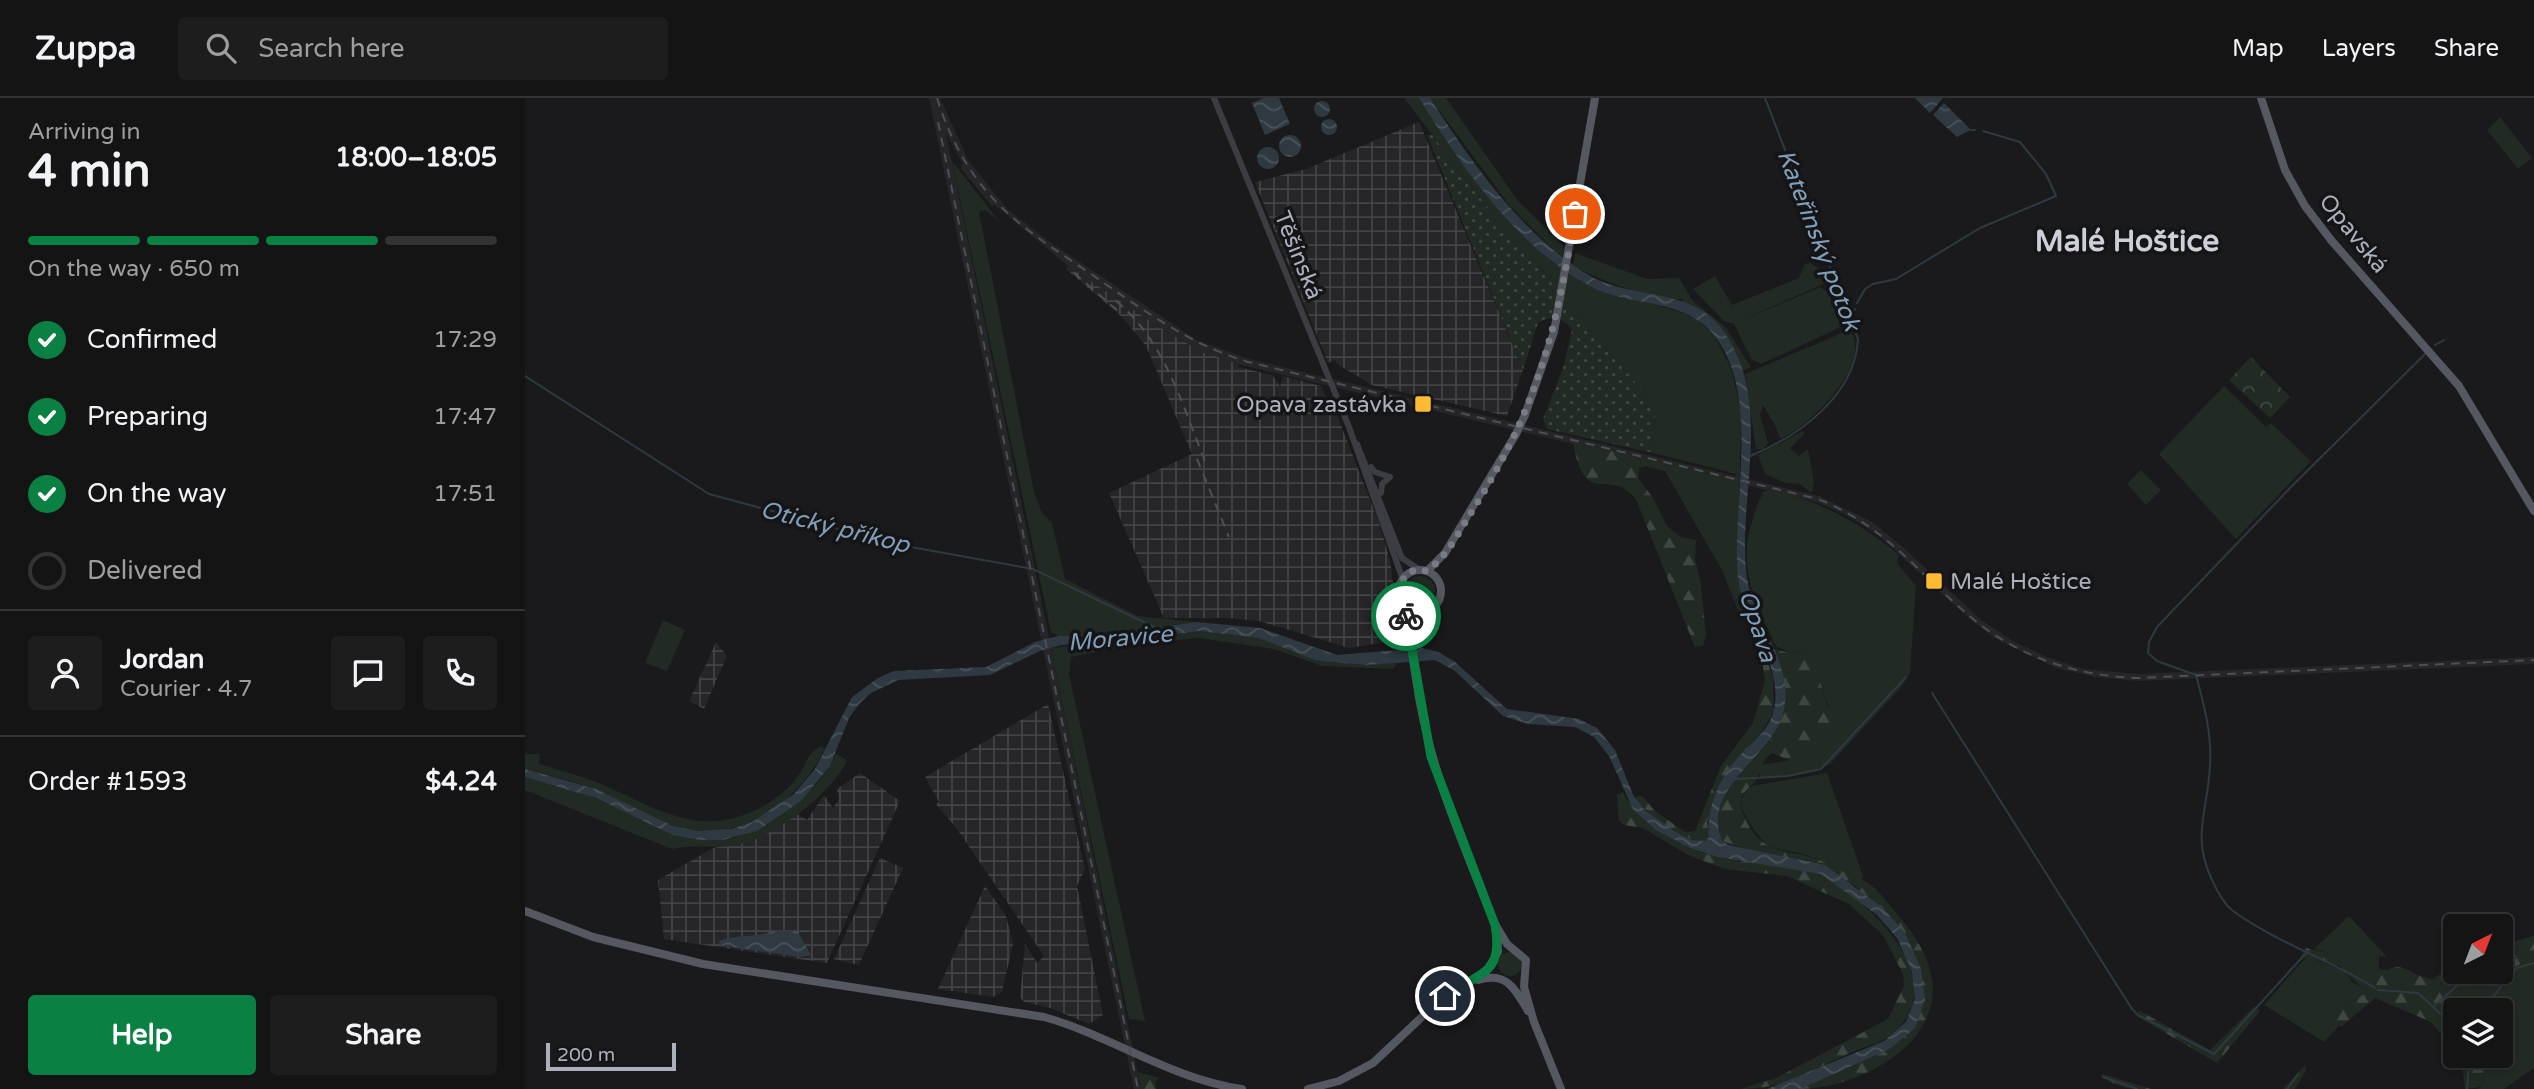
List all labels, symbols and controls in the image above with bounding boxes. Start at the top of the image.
search box [178,17,668,80]
text: Zuppa [35,29,136,68]
icon: search [202,29,240,67]
text: Search here [258,33,405,64]
text: Map [2232,34,2284,63]
text: Layers [2322,34,2396,63]
text: Share [2434,34,2499,63]
text: Arriving in [28,118,141,146]
text: 18:00–18:05 [335,142,497,173]
text: 4 min [28,144,151,199]
water label: Kateřinský potok [1771,146,1867,337]
pin [1545,184,1605,244]
street label: Opavská [2313,188,2394,279]
icon: bag [1556,195,1594,233]
street label: Těšínská [1268,207,1328,304]
district label: Malé Hoštice [2035,223,2219,260]
text: On the way · 650 m [28,255,240,283]
icon: check [28,321,66,359]
text: Confirmed [87,324,217,355]
text: 17:29 [433,326,497,354]
place label: Opava zastávka [1236,391,1407,419]
marker: Opava zastávka [1413,394,1433,414]
icon: check [28,398,66,436]
text: Preparing [87,401,208,432]
text: 17:47 [433,403,497,431]
icon: check [28,475,66,513]
text: On the way [87,478,227,509]
text: 17:51 [433,480,497,508]
water label: Otický příkop [757,495,914,560]
text: Delivered [87,555,203,586]
place label: Malé Hoštice [1950,568,2092,596]
marker: Malé Hoštice [1924,571,1944,591]
courier [1371,581,1441,651]
water label: Opava [1732,587,1783,666]
icon: bike [1387,597,1425,635]
water label: Moravice [1067,619,1175,658]
button: person [28,636,102,710]
button: chat [331,636,405,710]
button: phone [423,636,497,710]
text: Jordan [120,644,204,675]
text: Courier · 4.7 [120,675,253,703]
text: Order #1593 [28,766,188,797]
text: $4.24 [425,766,497,797]
north arrow [2443,914,2513,984]
map controls [2443,914,2513,1068]
pin [1415,966,1475,1026]
icon: home [1426,977,1464,1015]
button: Help [28,995,256,1075]
button: Share [270,995,497,1075]
button: layers [2443,998,2513,1068]
scale bar [546,1040,675,1072]
text: 200 m [557,1044,615,1066]

